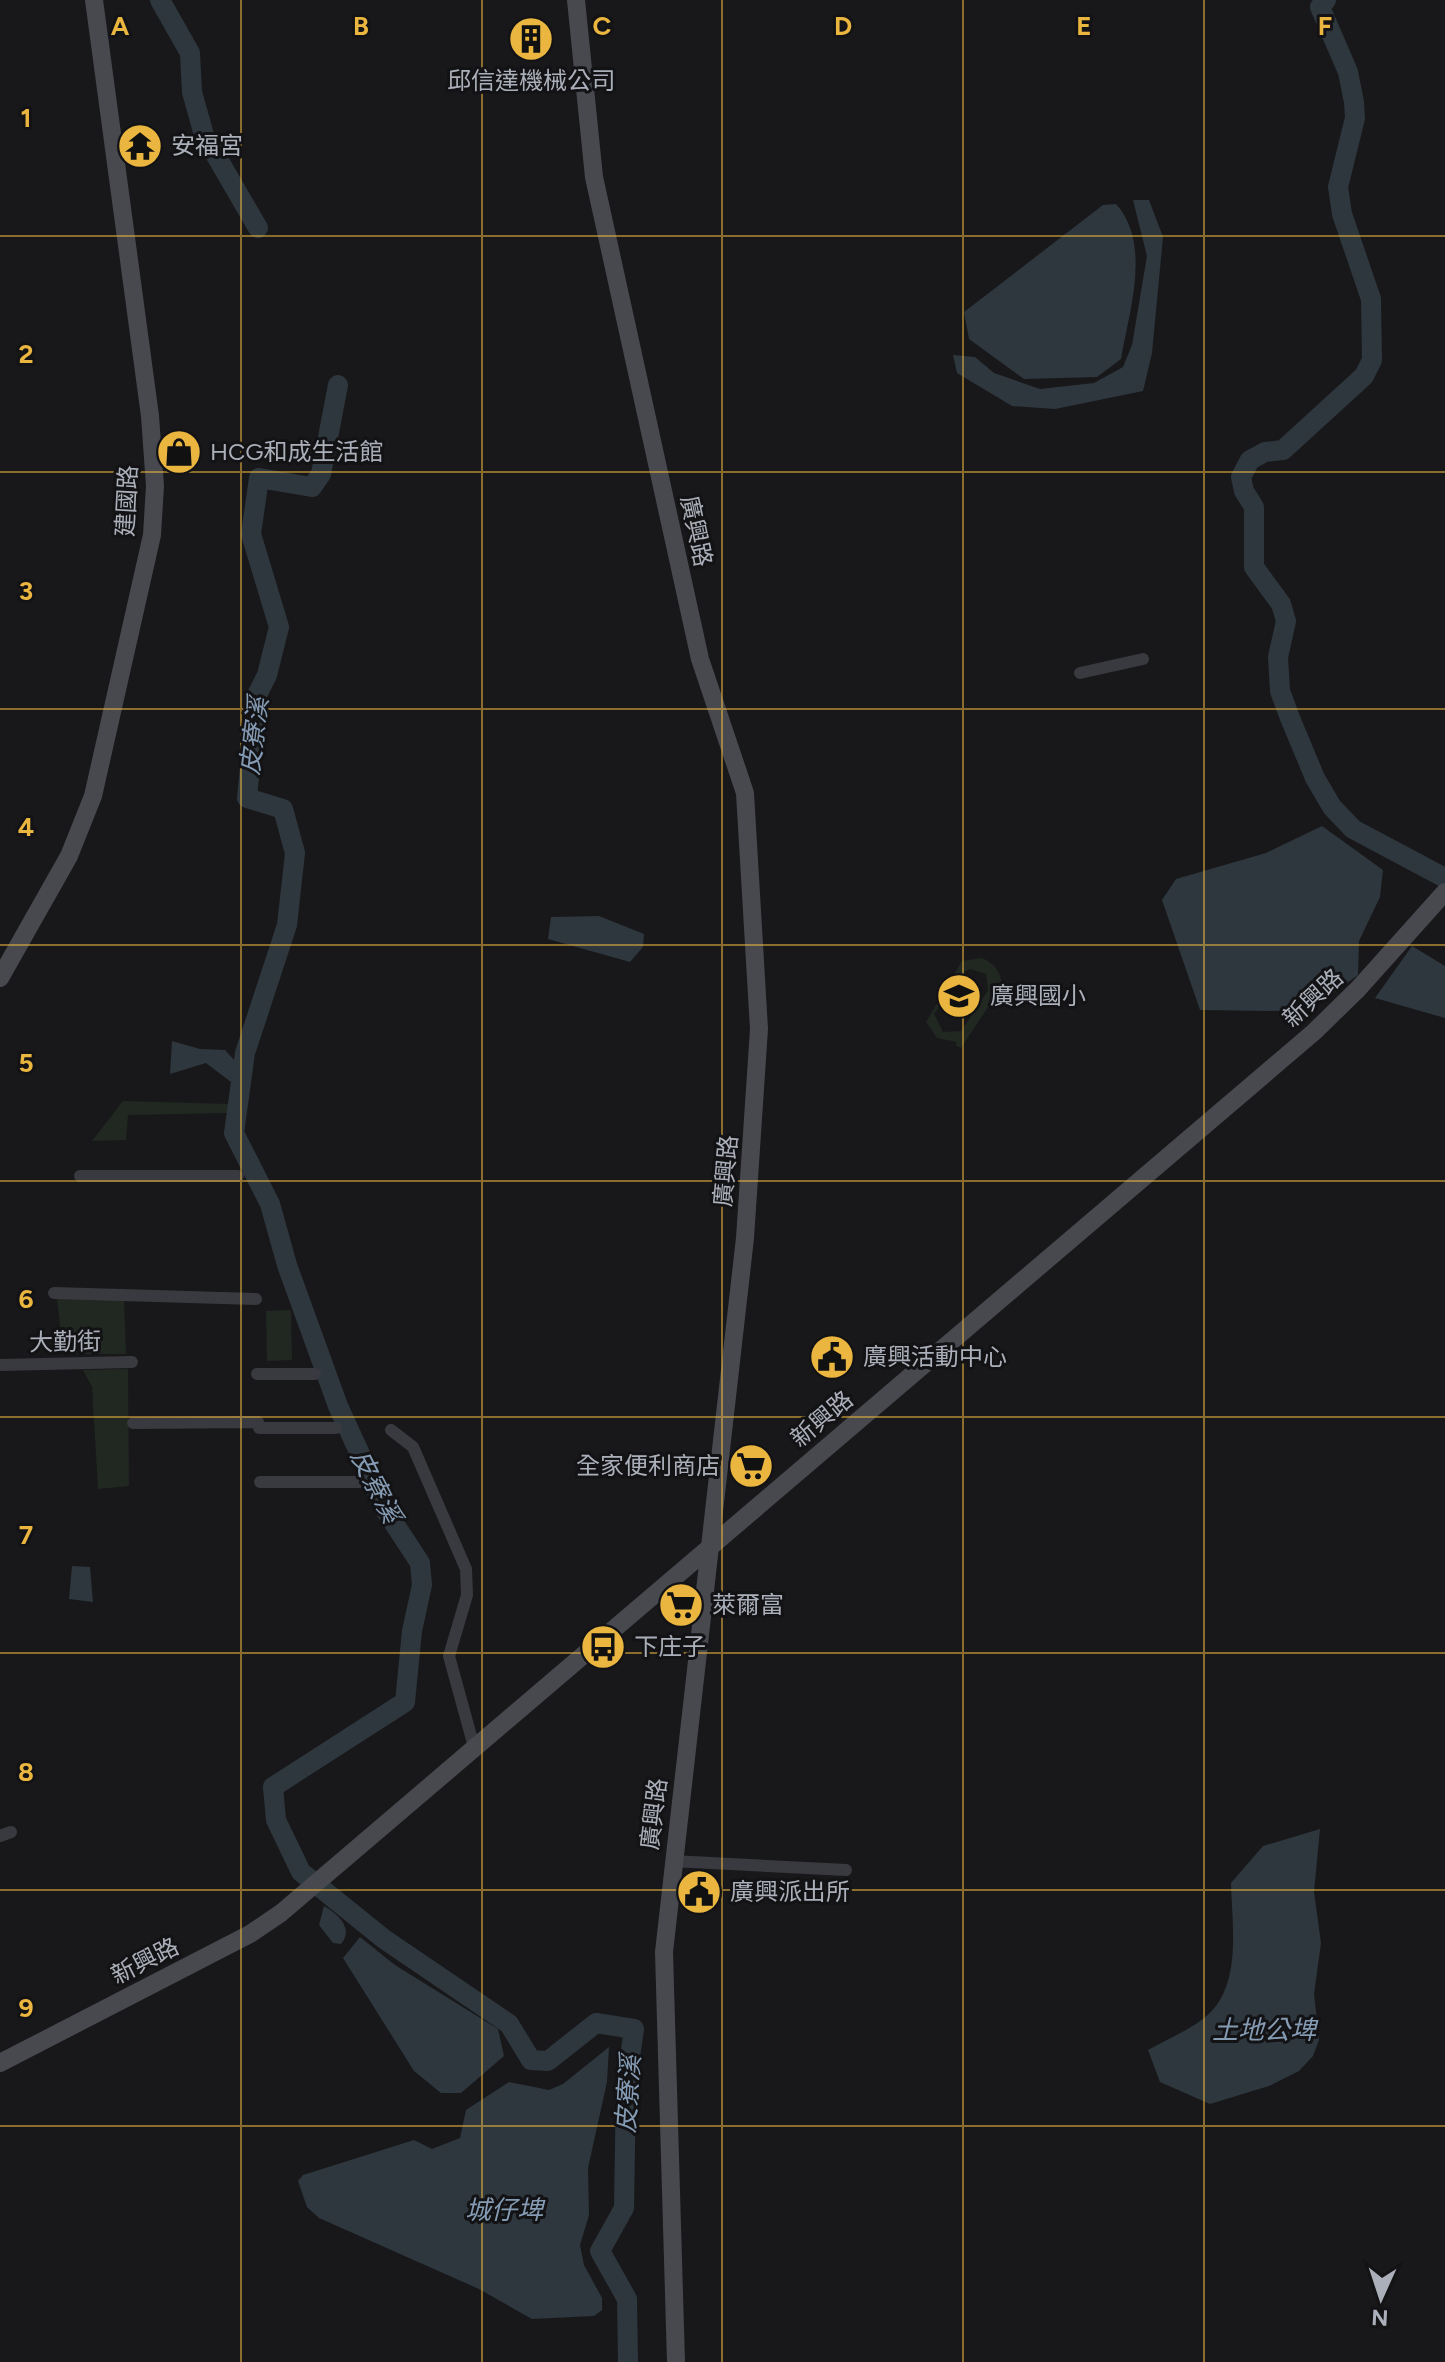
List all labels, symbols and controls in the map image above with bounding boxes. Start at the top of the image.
text: A [111,10,130,42]
text: B [353,10,369,42]
text: C [593,10,612,42]
text: D [834,10,852,42]
text: E [1076,10,1092,42]
text: F [1318,10,1332,42]
building icon: 邱信達機械公司 [507,15,555,63]
place label: 邱信達機械公司 [447,66,615,95]
text: 1 [21,102,31,134]
temple icon: 安福宮 [116,122,164,170]
place label: 安福宮 [171,131,243,160]
text: 2 [18,338,34,370]
shop icon: HCG和成生活館 [155,428,203,476]
place label: HCG和成生活館 [210,437,384,466]
street label: 建國路 [110,464,143,538]
street label: 廣興路 [675,493,718,569]
text: 3 [19,575,33,607]
water label: 皮寮溪 [233,691,275,777]
text: 4 [18,811,34,843]
street label: 新興路 [1276,962,1349,1033]
school or university icon: 廣興國小 [935,972,983,1020]
place label: 廣興國小 [990,981,1086,1010]
text: 5 [18,1047,34,1079]
street label: 廣興路 [708,1134,743,1208]
text: 6 [18,1283,34,1315]
street label: 大勤街 [29,1326,101,1357]
public building icon: 廣興活動中心 [808,1333,856,1381]
place label: 廣興活動中心 [863,1342,1007,1371]
street label: 新興路 [785,1384,859,1453]
supermarket icon: 全家便利商店 [727,1442,775,1490]
water label: 皮寮溪 [344,1444,410,1532]
place label: 全家便利商店 [576,1451,720,1480]
text: 7 [19,1519,33,1551]
supermarket icon: 萊爾富 [657,1581,705,1629]
place label: 萊爾富 [712,1590,784,1619]
bus stop icon: 下庄子 [579,1623,627,1671]
place label: 下庄子 [634,1632,706,1661]
text: 8 [18,1756,34,1788]
street label: 廣興路 [635,1776,672,1851]
public building icon: 廣興派出所 [675,1868,723,1916]
place label: 廣興派出所 [730,1877,850,1906]
street label: 新興路 [106,1931,183,1990]
text: 9 [18,1992,34,2024]
water label: 土地公埤 [1212,2014,1319,2046]
water label: 皮寮溪 [609,2050,647,2134]
water label: 城仔埤 [465,2194,546,2226]
north arrow [1341,2258,1421,2338]
text: N [1371,2304,1389,2331]

